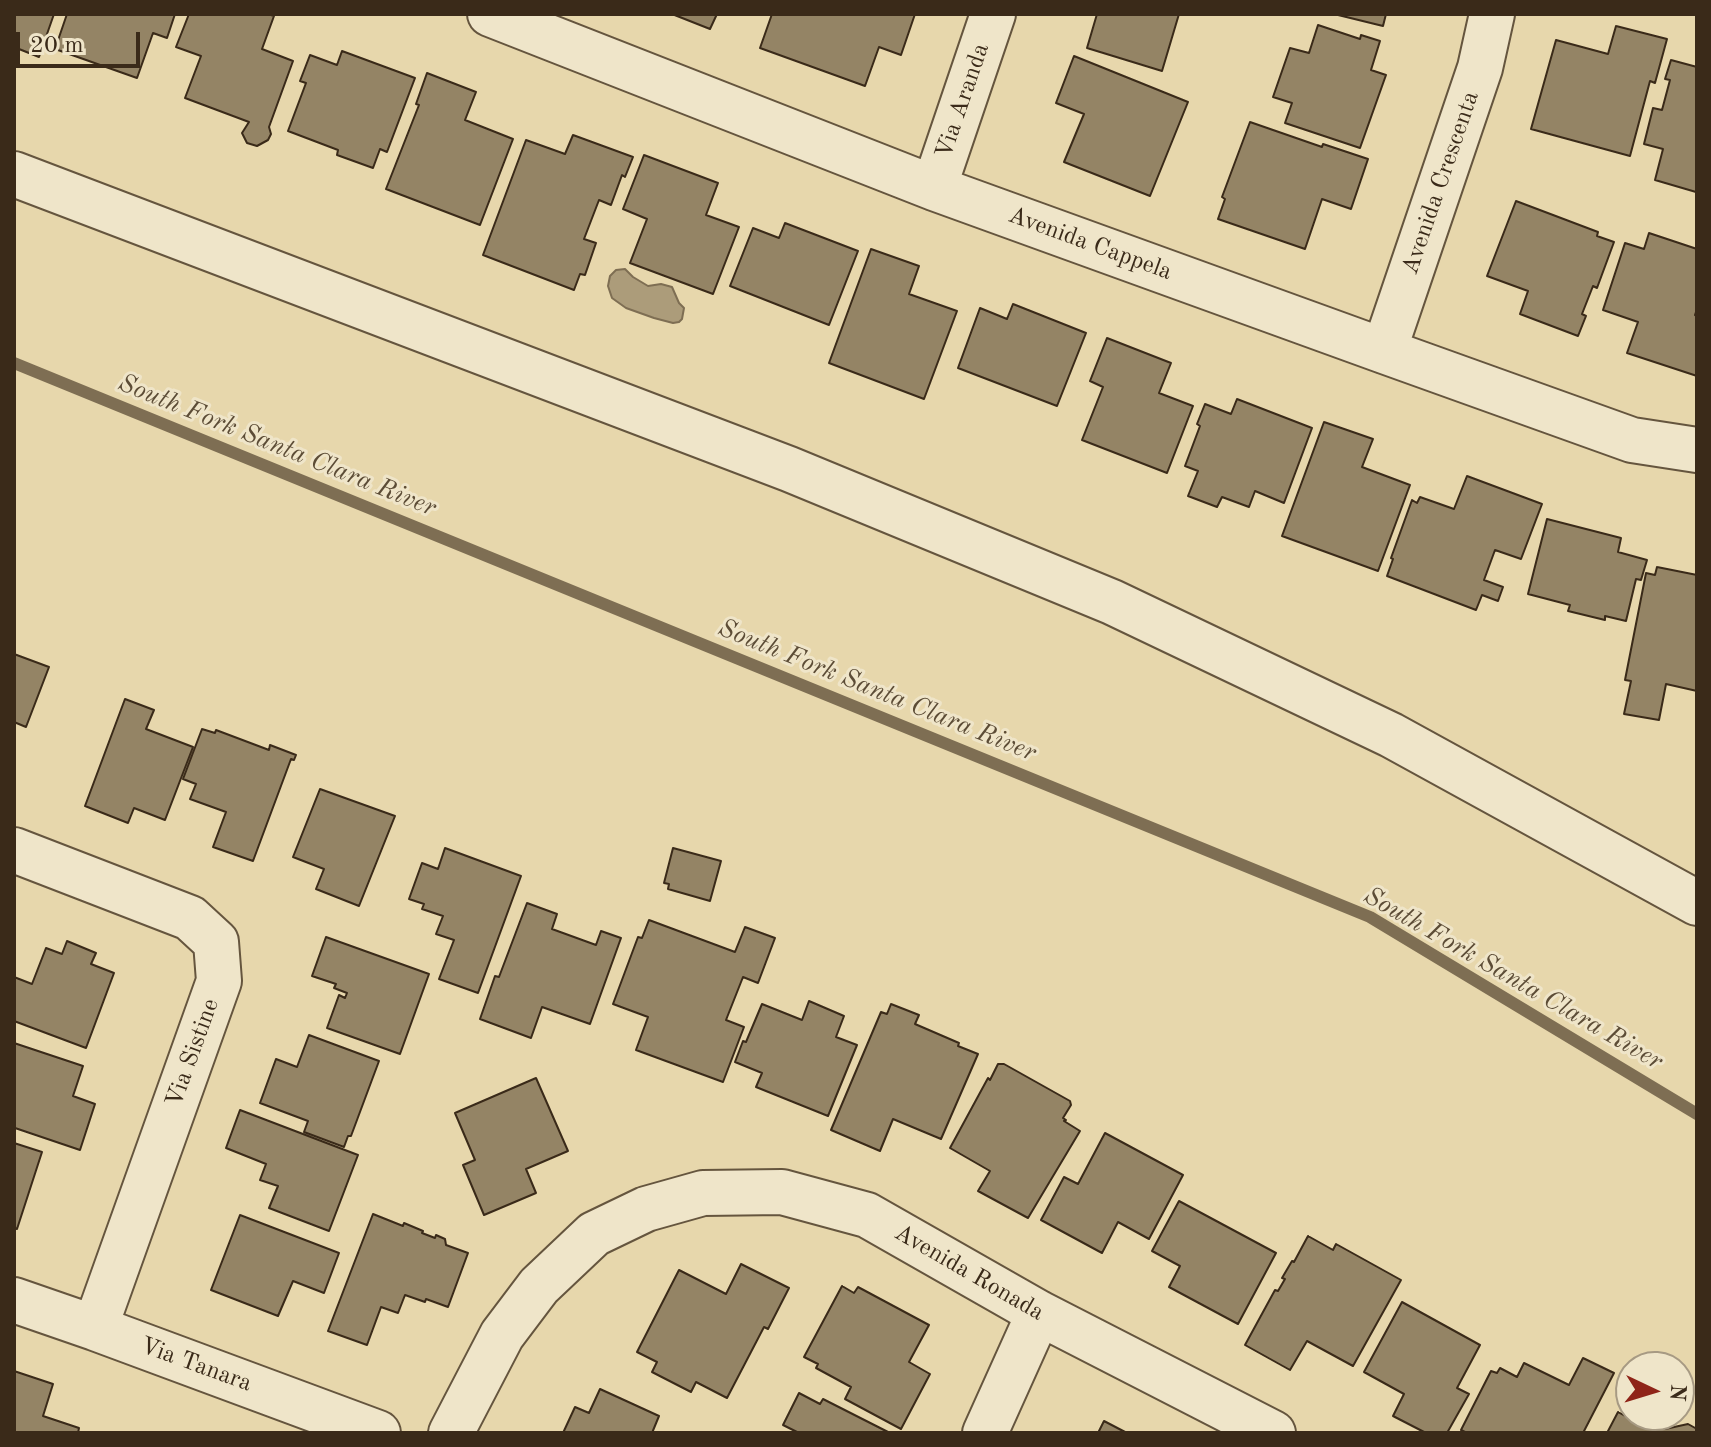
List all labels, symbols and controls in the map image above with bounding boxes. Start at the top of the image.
scale bar [20,16,144,66]
text: 20 m [30,34,84,58]
street label: Via Aranda [930,40,996,162]
street label: Avenida Crescenta [1396,88,1486,278]
street label: Avenida Cappela [1004,201,1176,287]
water label: South Fork Santa Clara River [113,368,441,524]
water label: South Fork Santa Clara River [713,613,1041,769]
water label: South Fork Santa Clara River [1358,880,1668,1078]
street label: Via Sistine [160,995,226,1111]
street label: Avenida Ronada [889,1218,1049,1328]
street label: Via Tanara [136,1331,256,1399]
north arrow [1615,1351,1695,1431]
text: N [1665,1383,1689,1402]

